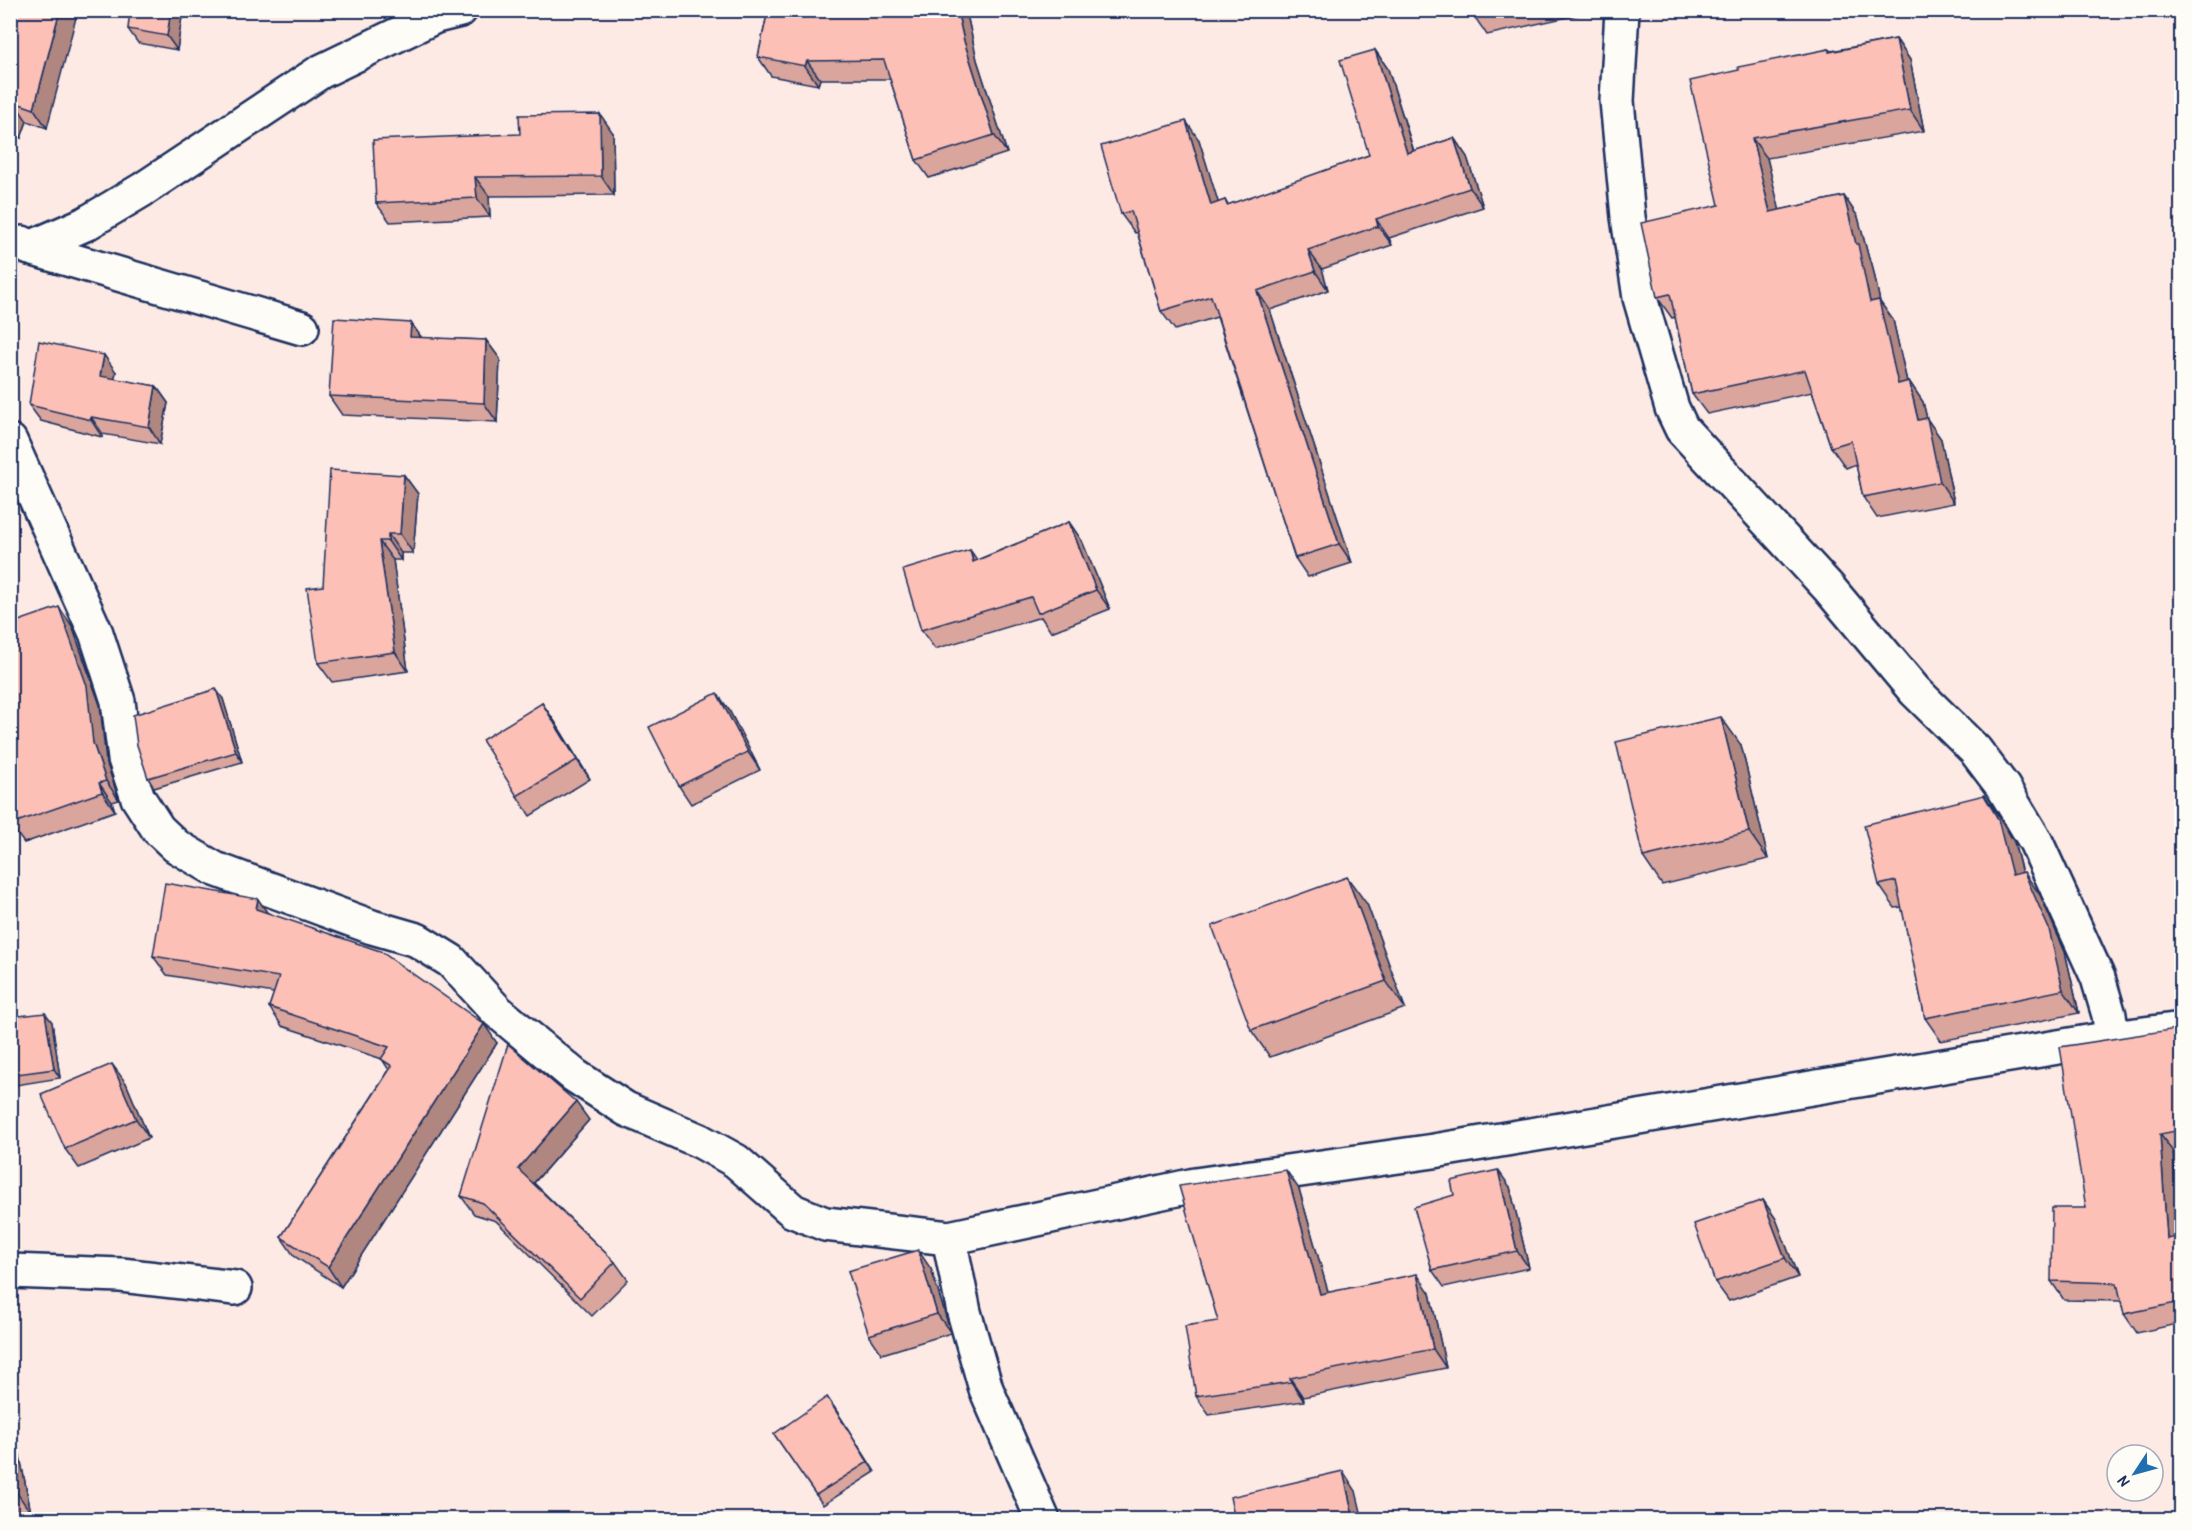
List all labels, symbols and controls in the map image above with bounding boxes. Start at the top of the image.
north arrow [2105,1443,2165,1503]
text: N [2111,1472,2134,1492]

